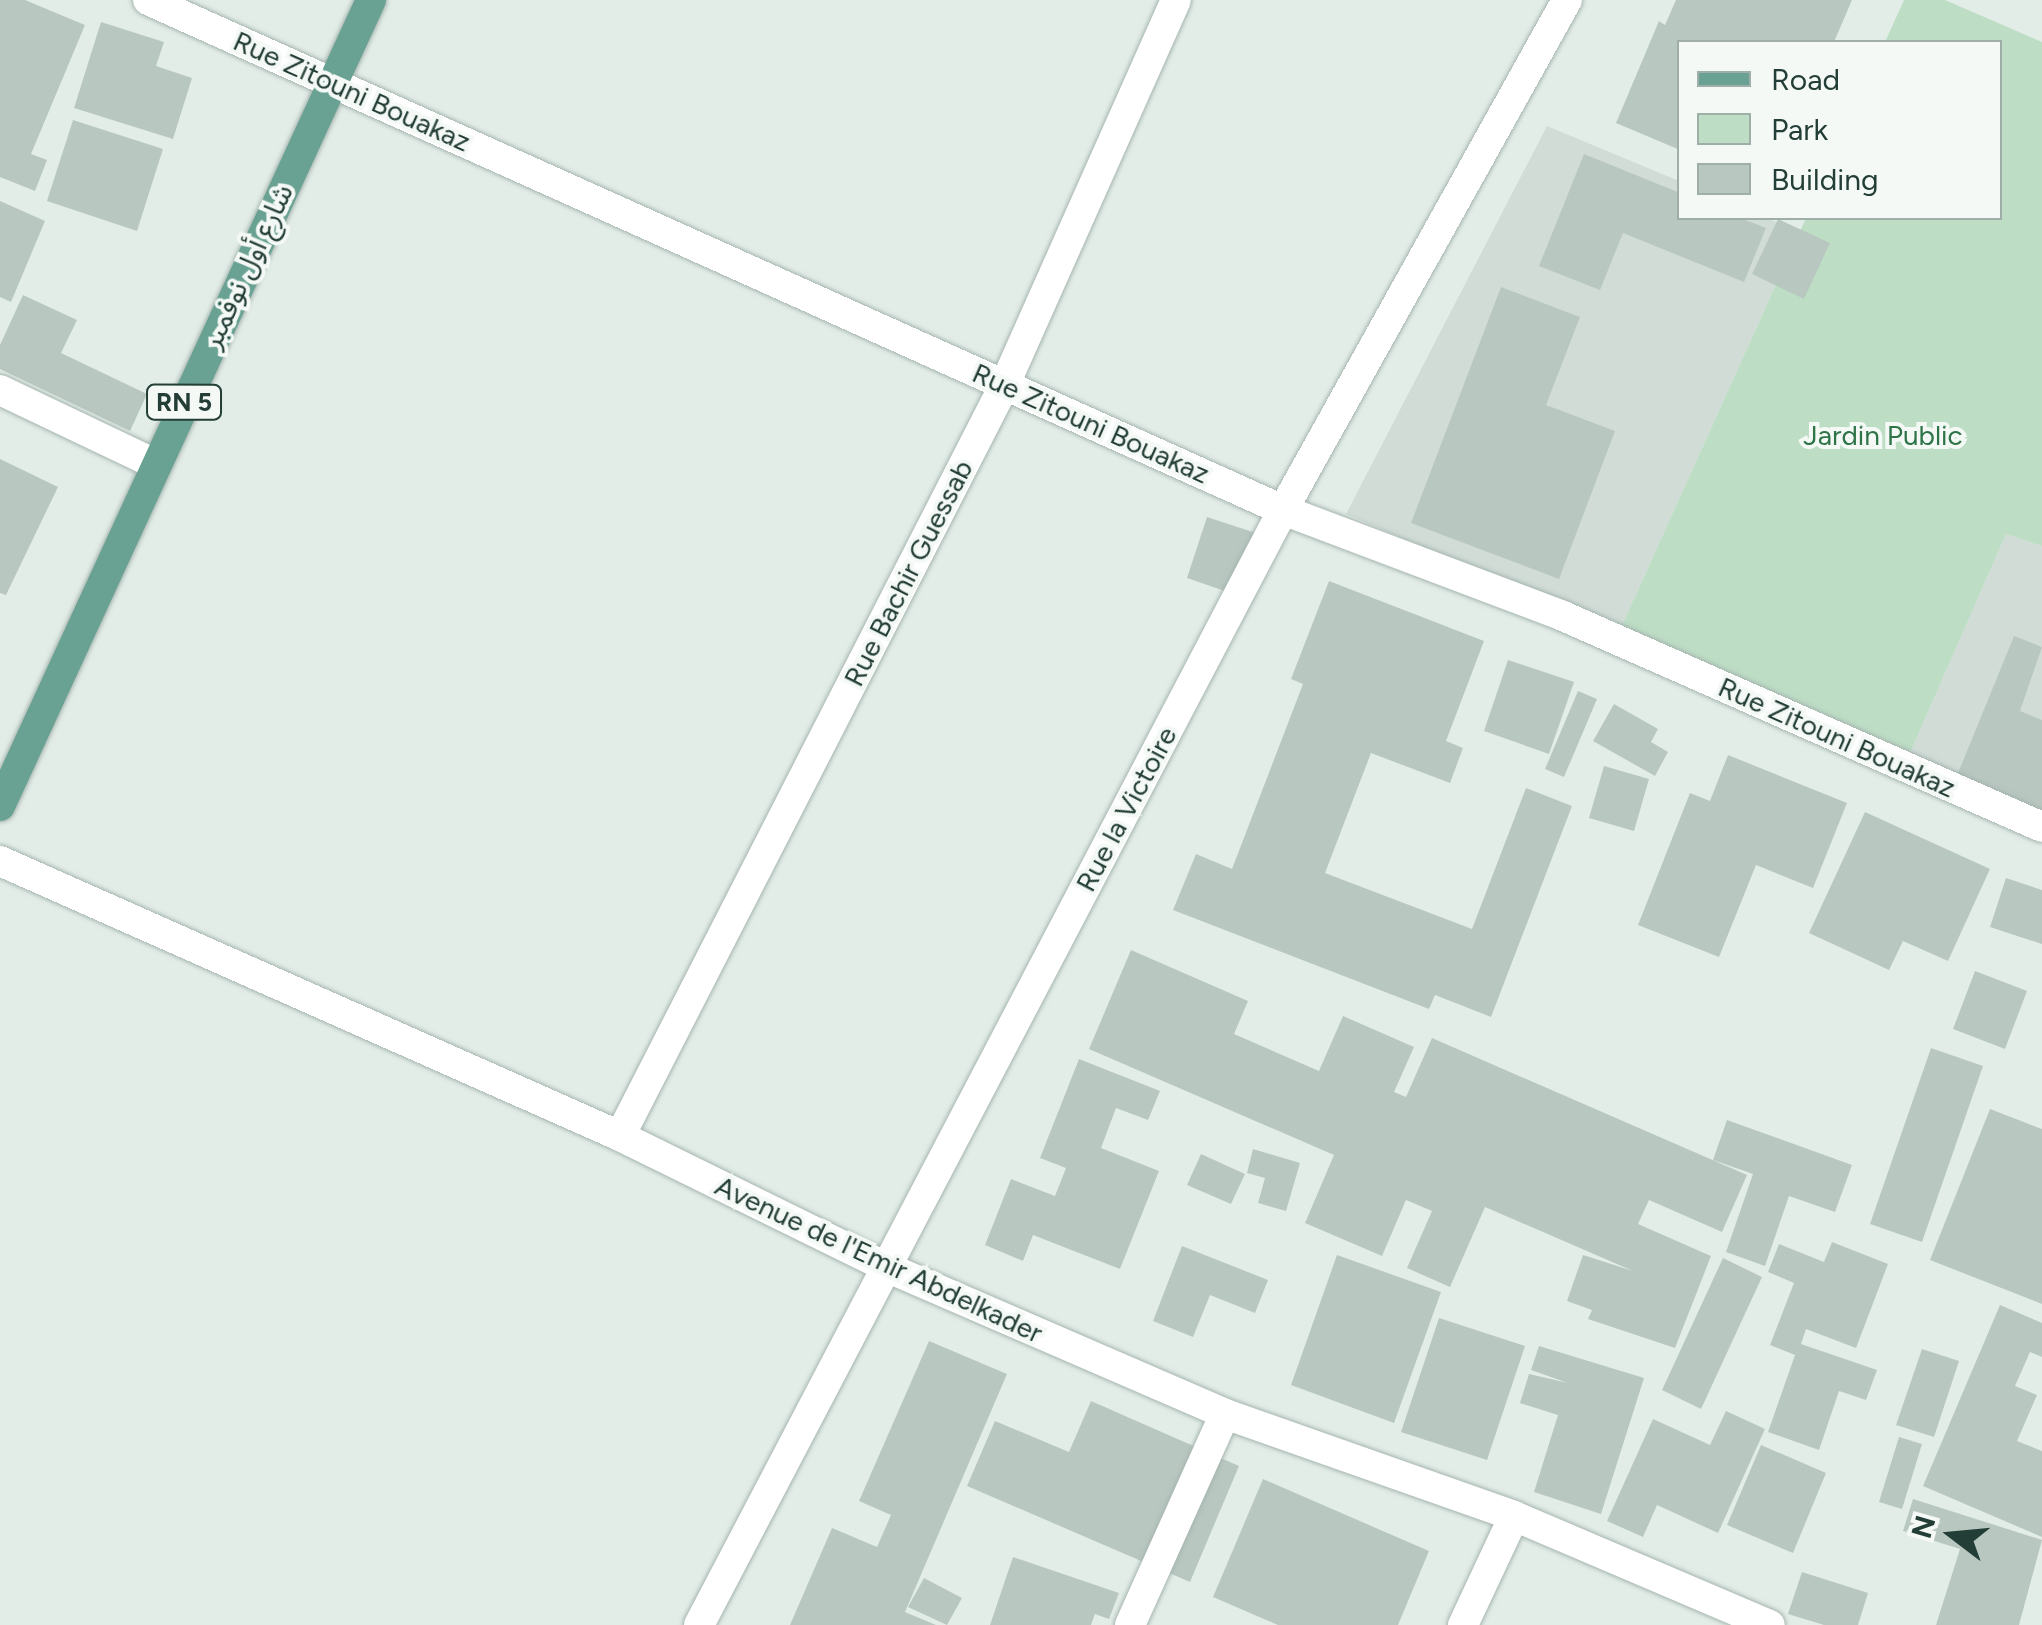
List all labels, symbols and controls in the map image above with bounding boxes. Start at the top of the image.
street label: Rue Zitouni Bouakaz [228,24,476,158]
legend [1677,40,2002,220]
text: Road [1771,61,1840,98]
text: Park [1771,111,1828,148]
text: Building [1771,161,1879,198]
street label: شارع أول نوفمبر [194,179,300,353]
street label: Rue Zitouni Bouakaz [967,356,1215,490]
road number: RN 5 [144,382,224,422]
park label: Jardin Public [1803,418,1963,452]
street label: Rue Bachir Guessab [836,454,980,692]
street label: Rue Zitouni Bouakaz [1713,670,1961,804]
street label: Rue la Victoire [1069,721,1183,897]
street label: Avenue de l'Emir Abdelkader [710,1168,1048,1350]
north arrow [1902,1485,2002,1585]
text: N [1904,1512,1942,1542]

